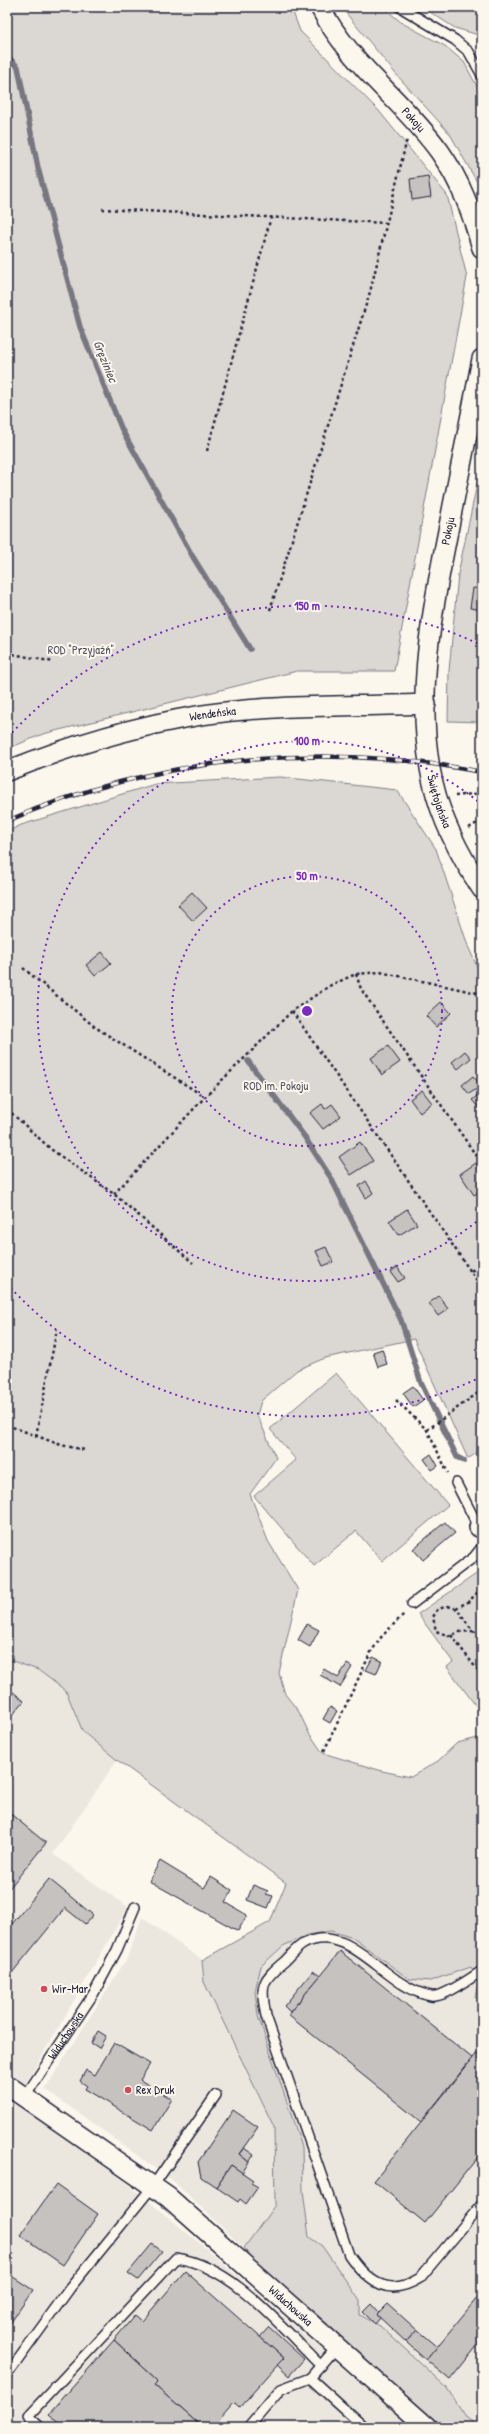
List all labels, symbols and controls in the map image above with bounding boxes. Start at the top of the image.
street label: Pokoju [398,103,430,136]
water label: Gręziniec [89,337,123,387]
street label: Pokoju [436,515,459,546]
text: 150 m [294,597,320,614]
park label: ROD "Przyjaźń" [48,641,114,658]
street label: Wendeńska [188,702,237,725]
text: 100 m [294,732,320,749]
street label: Świętojańska [423,773,456,831]
text: 50 m [296,867,318,884]
centre of rings [300,1004,314,1018]
park label: ROD im. Pokoju [244,1077,309,1094]
place label: Wir-Mar [52,1980,88,1997]
marker: Wir-Mar [39,1984,49,1994]
street label: Widuchowska [43,2008,87,2063]
place label: Rex Druk [136,2081,174,2098]
marker: Rex Druk [123,2085,133,2095]
street label: Widuchowska [265,2281,317,2330]

